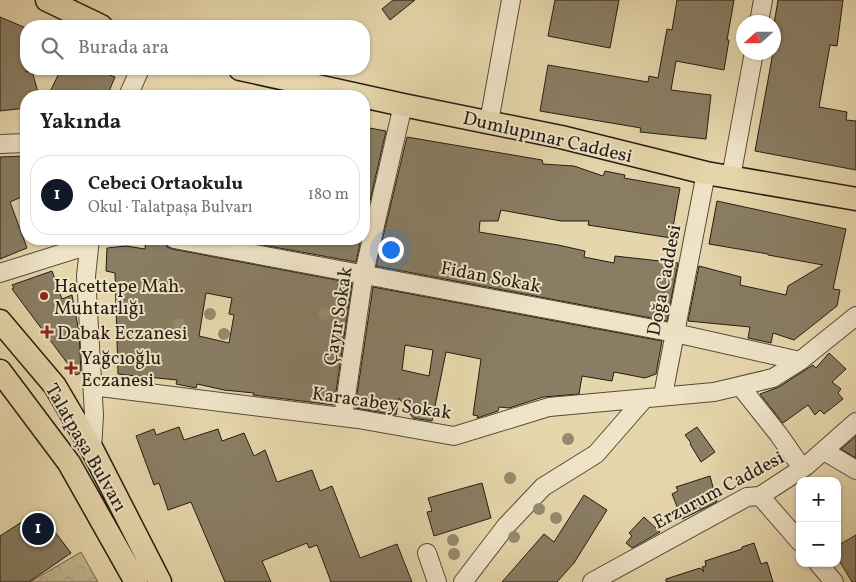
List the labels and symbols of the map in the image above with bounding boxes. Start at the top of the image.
north arrow [736,15,781,60]
street label: Dumlupınar Caddesi [460,106,635,170]
street label: Doğa Caddesi [641,222,689,338]
your location [378,237,404,263]
street label: Fidan Sokak [438,255,543,300]
street label: Çayır Sokak [318,265,360,368]
place label: Hacettepe Mah. Muhtarlığı [54,274,184,322]
marker: Hacettepe Mah. Muhtarlığı [38,290,50,302]
place label: Dabak Eczanesi [57,321,188,347]
marker: Dabak Eczanesi [41,326,53,338]
place label: Yağcıoğlu Eczanesi [81,346,161,394]
marker: Yağcıoğlu Eczanesi [65,362,77,374]
street label: Talatpaşa Bulvarı [38,379,133,517]
street label: Karacabey Sokak [310,381,453,427]
street label: Erzurum Caddesi [649,445,789,536]
pin: 1 [22,510,54,548]

